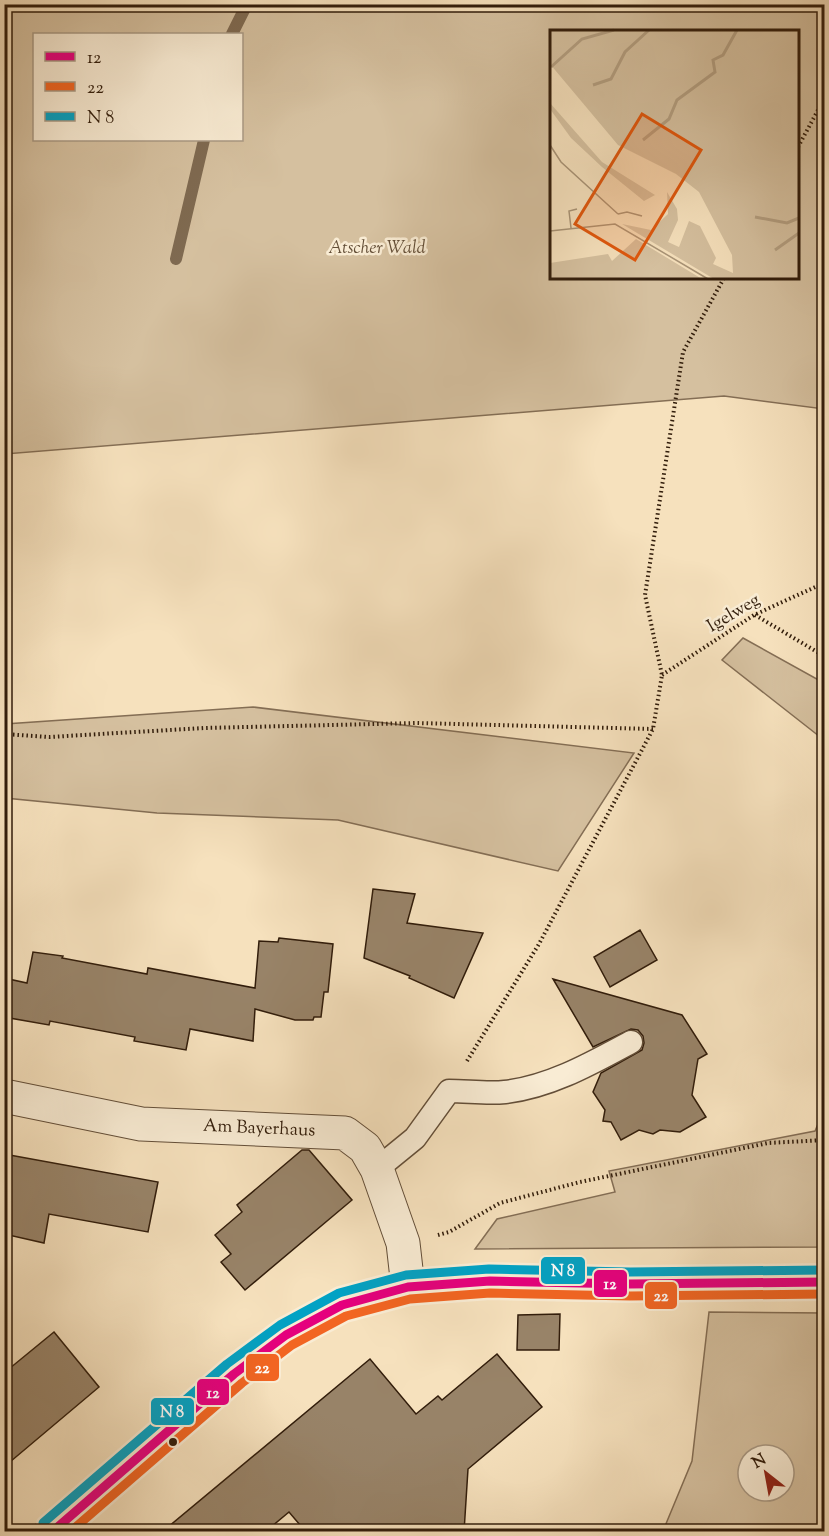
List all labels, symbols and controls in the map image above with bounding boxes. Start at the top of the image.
inset map [550,30,799,279]
legend [33,33,243,141]
text: 12 [87,46,102,72]
text: 22 [87,76,104,102]
text: N 8 [87,106,114,132]
park label: Atscher Wald [328,236,426,262]
street label: Igelweg [703,588,766,640]
street label: Am Bayerhaus [202,1114,316,1145]
line badge: N 8 [540,1256,586,1285]
text: N 8 [551,1261,575,1284]
line badge: 12 [593,1269,628,1298]
text: 12 [604,1274,617,1297]
line badge: 22 [644,1281,678,1310]
text: 22 [654,1286,669,1309]
line badge: 22 [245,1353,280,1382]
text: 22 [255,1358,270,1381]
line badge: 12 [196,1378,230,1406]
text: 12 [207,1383,220,1406]
line badge: N 8 [150,1397,195,1426]
text: N 8 [160,1402,184,1425]
unlabelled marker [167,1436,179,1448]
north arrow [736,1443,796,1503]
text: N [748,1449,771,1475]

